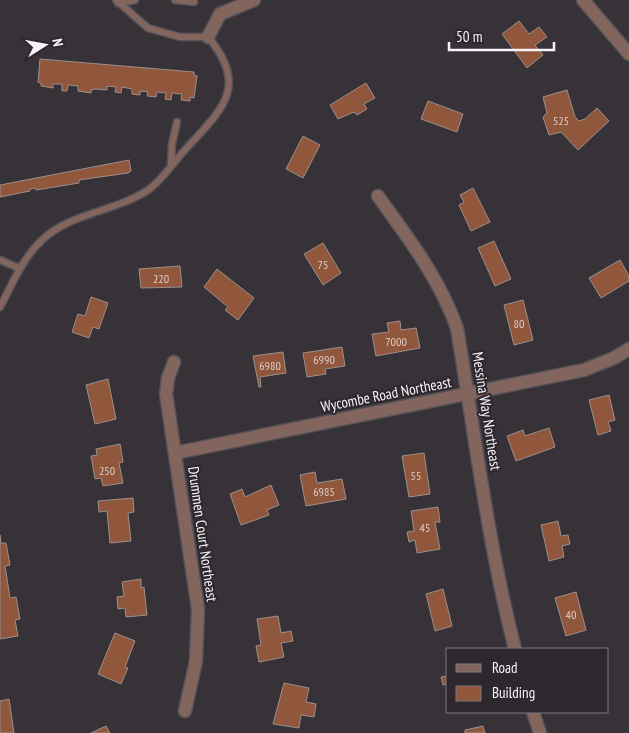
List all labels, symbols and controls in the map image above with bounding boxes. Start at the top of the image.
north arrow [20,20,70,70]
scale bar [449,20,554,52]
text: 50 m [456,27,482,46]
text: N [48,37,67,48]
house number: 525 [553,113,569,128]
house number: 75 [318,257,328,272]
house number: 220 [153,271,169,286]
house number: 80 [514,316,524,331]
house number: 7000 [385,334,407,349]
street label: Messina Way Northeast [468,350,506,472]
house number: 6990 [313,352,335,367]
house number: 6980 [259,358,281,373]
street label: Wycombe Road Northeast [319,372,453,416]
house number: 250 [99,463,115,478]
street label: Drummen Court Northeast [184,465,222,603]
house number: 55 [411,468,421,483]
house number: 6985 [313,484,335,499]
house number: 45 [420,520,430,535]
house number: 40 [566,607,576,622]
legend [446,648,609,713]
text: Road [492,658,518,677]
text: Building [492,683,535,702]

